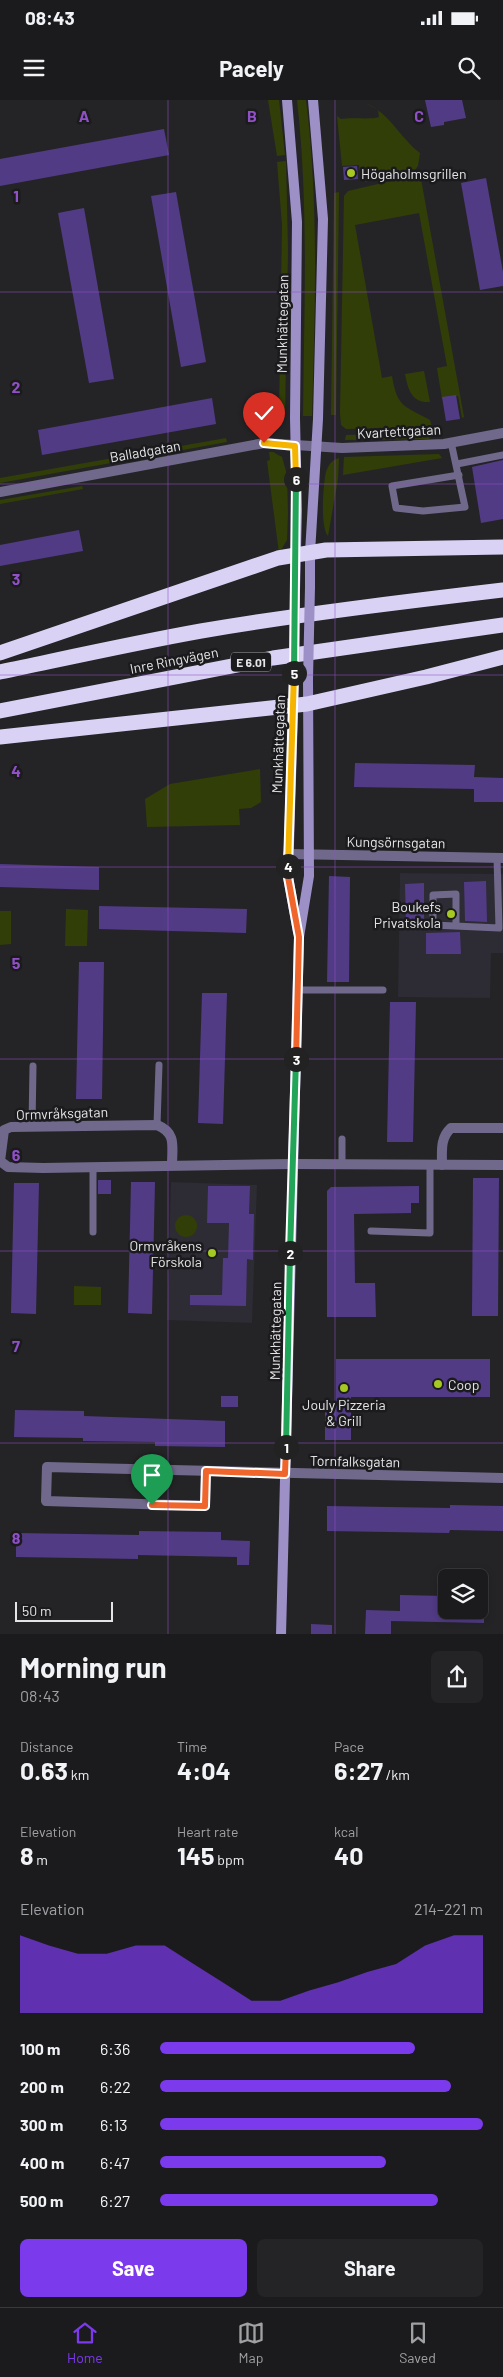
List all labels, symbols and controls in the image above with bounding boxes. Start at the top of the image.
text: 08:43 [25,6,75,29]
icon: menu [20,54,48,82]
icon: search [455,54,483,82]
text: Pacely [219,55,284,81]
text: A [79,106,90,125]
text: B [247,106,257,125]
text: C [414,106,424,125]
place label: Högaholmsgrillen [361,165,467,182]
marker: Högaholmsgrillen [345,167,357,179]
text: 1 [13,186,19,205]
street label: Munkhättegatan [273,275,291,373]
text: 2 [12,377,21,396]
pin [243,392,285,443]
icon: check [250,399,278,427]
street label: Kvartettgatan [357,420,441,442]
street label: Balladgatan [108,436,182,466]
pin: 6 [284,466,308,492]
text: 6 [293,471,300,488]
text: 3 [12,569,20,588]
street label: Inre Ringvägen [128,643,220,677]
road number: E 6.01 [231,652,271,672]
pin: 5 [282,660,306,686]
text: 5 [291,665,298,682]
street label: Munkhättegatan [268,694,288,794]
text: 4 [11,761,21,780]
street label: Kungsörnsgatan [346,833,446,851]
pin: 4 [276,854,300,878]
text: 4 [284,858,293,875]
place label: Boukefs Privatskola [374,898,441,931]
marker: Boukefs Privatskola [445,908,457,920]
text: 5 [12,953,21,972]
pin: 3 [284,1046,308,1072]
text: 3 [293,1051,300,1068]
street label: Ormvråksgatan [16,1103,108,1123]
text: 6 [12,1145,21,1164]
place label: Ormvråkens Förskola [129,1237,202,1270]
pin: 2 [278,1240,302,1266]
text: 2 [287,1245,294,1262]
marker: Ormvråkens Förskola [206,1247,218,1259]
street label: Munkhättegatan [266,1282,284,1380]
text: 7 [12,1336,20,1355]
place label: Coop [448,1376,479,1393]
marker: Coop [432,1378,444,1390]
marker: Jouly Pizzeria & Grill [338,1382,350,1394]
place label: Jouly Pizzeria & Grill [302,1396,386,1429]
pin: 1 [274,1434,298,1460]
text: 1 [284,1439,289,1456]
street label: Tornfalksgatan [310,1452,400,1470]
pin [131,1454,173,1505]
icon: arrive [138,1461,166,1489]
text: 8 [12,1528,21,1547]
map controls [438,1569,488,1619]
button: layers [438,1569,488,1619]
scale bar [15,1600,112,1623]
text: 50 m [22,1602,51,1619]
text: Morning run [20,1650,167,1684]
button: share [431,1651,483,1703]
text: 08:43 [20,1686,60,1705]
text: Distance [20,1738,73,1755]
text: Time [177,1738,207,1755]
text: Pace [334,1738,364,1755]
text: 0.63 [20,1755,68,1785]
text: 4:04 [177,1755,231,1785]
text: 6:27 [334,1755,383,1785]
text: km [68,1766,89,1783]
text: /km [383,1766,410,1783]
text: Elevation [20,1823,76,1840]
text: Heart rate [177,1823,238,1840]
text: kcal [334,1823,358,1840]
text: 8 [20,1840,34,1870]
text: 145 [177,1840,214,1870]
text: 40 [334,1840,363,1870]
text: m [34,1851,48,1868]
text: bpm [214,1851,244,1868]
text: Elevation [20,1899,84,1918]
text: 214–221 m [414,1899,483,1918]
text: 100 m [20,2039,60,2058]
text: 6:36 [100,2039,130,2058]
text: 200 m [20,2077,64,2096]
text: 6:22 [100,2077,131,2096]
text: 300 m [20,2115,63,2134]
text: 6:13 [100,2115,128,2134]
text: 400 m [20,2153,64,2172]
text: 6:47 [100,2153,130,2172]
text: 500 m [20,2191,63,2210]
text: 6:27 [100,2191,130,2210]
button: Save [20,2239,247,2297]
button: Share [257,2239,483,2297]
tab: Home [67,2319,103,2366]
tab: Map [237,2319,265,2366]
tab: Saved [399,2319,436,2366]

